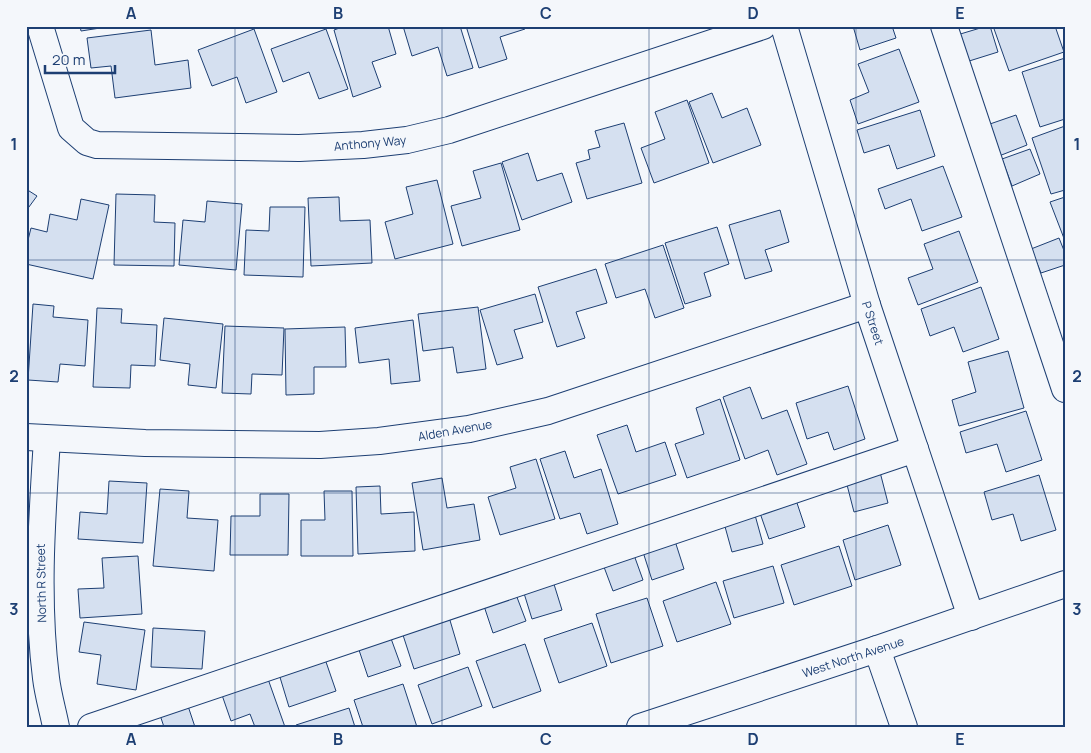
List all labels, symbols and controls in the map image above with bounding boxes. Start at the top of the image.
text: A [126,2,137,24]
text: B [333,2,343,24]
text: C [540,2,552,24]
text: D [747,2,759,24]
text: E [955,2,965,24]
scale bar [45,42,115,74]
text: 20 m [52,49,85,70]
street label: Anthony Way [333,131,408,155]
text: 1 [10,133,18,155]
text: 1 [1073,133,1081,155]
street label: P Street [858,299,888,347]
text: 2 [9,365,19,387]
text: 2 [1072,365,1082,387]
street label: Alden Avenue [417,415,493,445]
street label: North R Street [32,543,50,623]
text: 3 [9,598,19,620]
text: 3 [1072,598,1082,620]
street label: West North Avenue [800,633,906,681]
text: A [126,728,137,750]
text: B [333,728,343,750]
text: C [540,728,552,750]
text: D [747,728,759,750]
text: E [955,728,965,750]

